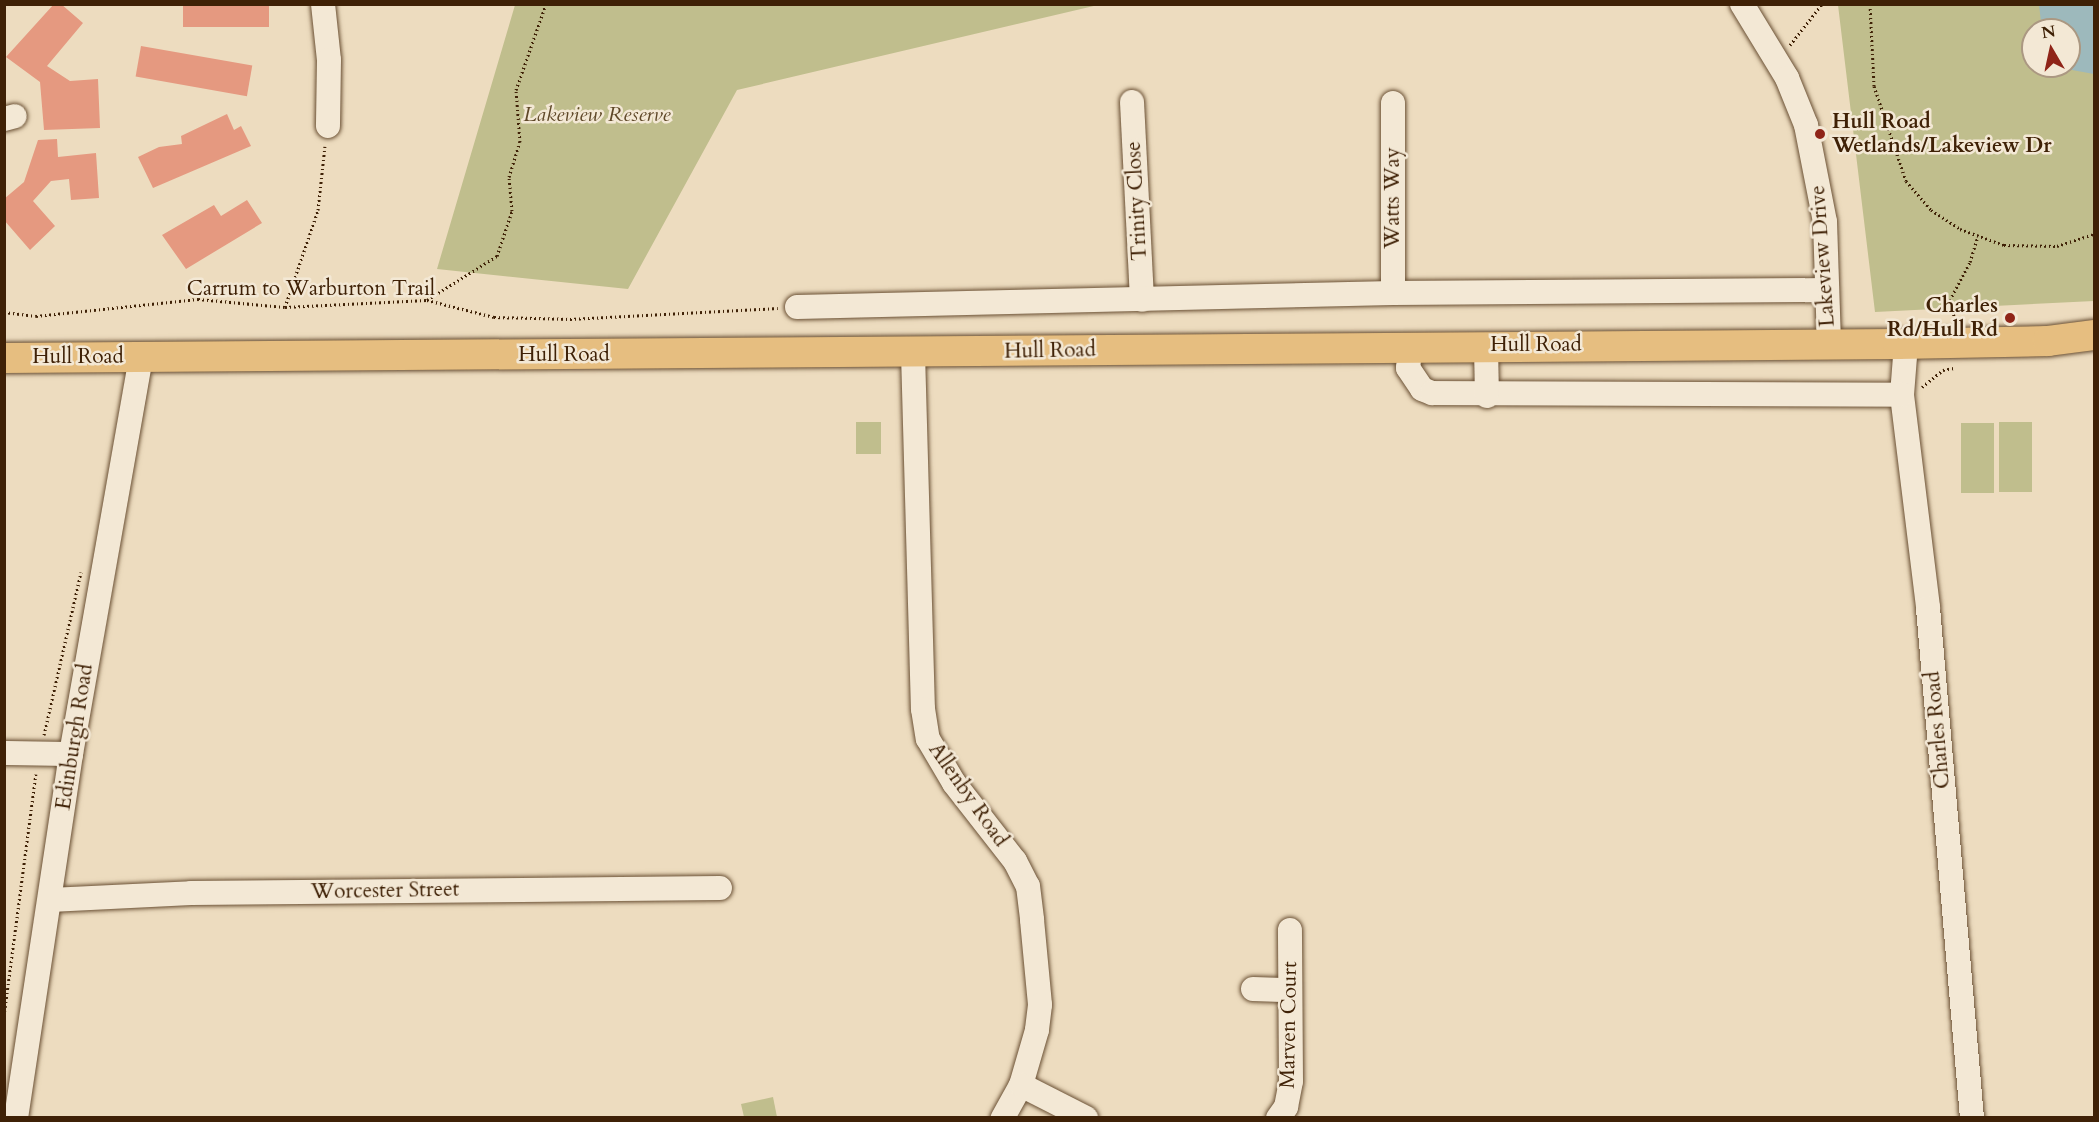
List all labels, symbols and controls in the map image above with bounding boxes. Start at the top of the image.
north arrow [2021,18,2081,78]
text: N [2040,20,2057,44]
park label: Lakeview Reserve [523,102,671,128]
place label: Hull Road Wetlands/Lakeview Dr [1832,109,2052,159]
marker: Hull Road Wetlands/Lakeview Dr [1813,127,1827,141]
street label: Trinity Close [1121,141,1153,261]
street label: Watts Way [1380,147,1406,249]
street label: Lakeview Drive [1805,184,1841,328]
street label: Carrum to Warburton Trail [187,276,435,302]
place label: Charles Rd/Hull Rd [1887,293,1998,343]
marker: Charles Rd/Hull Rd [2003,311,2017,325]
street label: Hull Road [1490,332,1582,358]
street label: Hull Road [1004,338,1096,364]
street label: Hull Road [518,342,610,368]
street label: Hull Road [32,344,124,370]
street label: Edinburgh Road [51,662,99,812]
street label: Charles Road [1920,670,1956,790]
street label: Allenby Road [923,738,1013,852]
street label: Worcester Street [311,877,459,905]
street label: Marven Court [1275,961,1303,1089]

